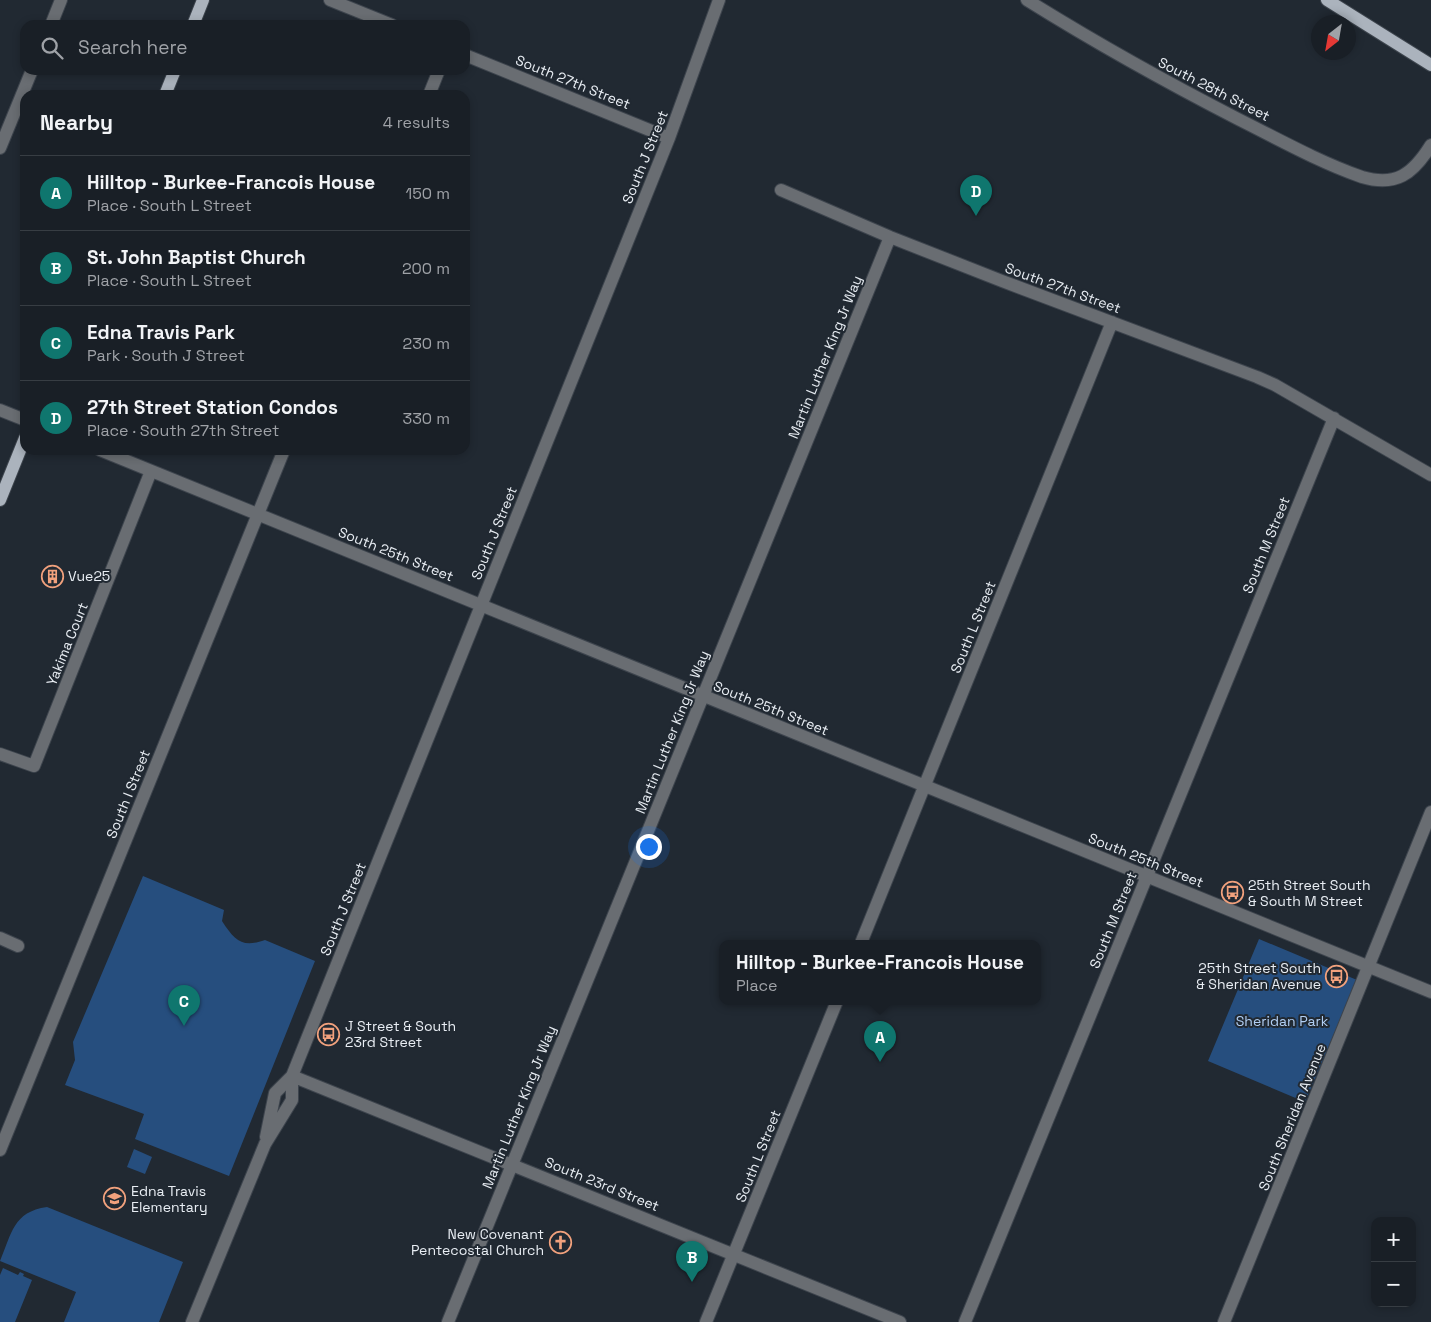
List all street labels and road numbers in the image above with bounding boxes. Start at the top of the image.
street label: South 27th Street [513,51,633,113]
street label: South 28th Street [1155,53,1273,125]
street label: South J Street [618,108,672,206]
street label: South 27th Street [1003,259,1123,317]
street label: Martin Luther King Jr Way [784,273,866,441]
street label: South J Street [467,484,521,582]
street label: South M Street [1238,494,1294,596]
street label: South 25th Street [336,523,456,585]
street label: South L Street [946,578,1000,676]
street label: Yakima Court [42,600,92,688]
street label: Martin Luther King Jr Way [631,648,713,816]
street label: South 25th Street [711,677,831,739]
street label: South I Street [102,747,154,841]
street label: South 25th Street [1086,829,1206,891]
street label: South J Street [316,860,370,958]
street label: South M Street [1085,869,1141,971]
street label: Martin Luther King Jr Way [478,1023,560,1191]
street label: South Sheridan Avenue [1254,1041,1330,1193]
street label: South L Street [731,1107,785,1205]
street label: South 23rd Street [542,1153,662,1215]

